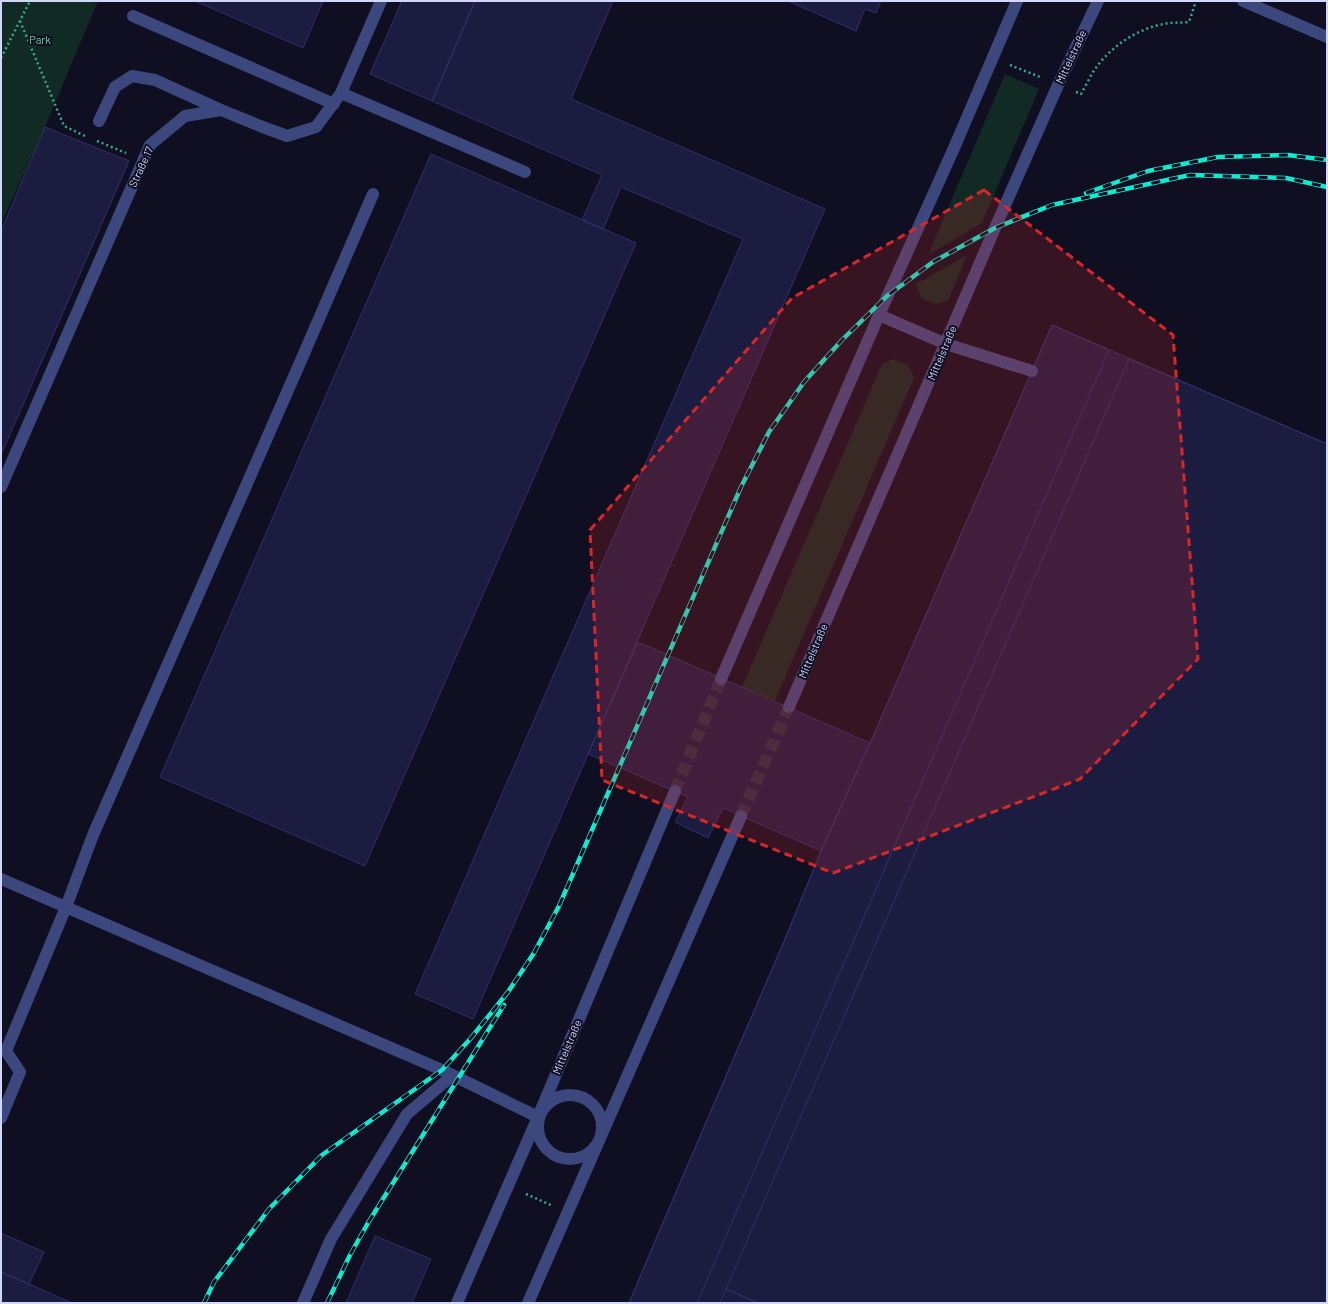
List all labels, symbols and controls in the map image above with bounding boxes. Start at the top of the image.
street label: Mittelstraße [1052,28,1089,86]
park label: Park [29,33,51,46]
street label: Straße 17 [126,144,156,189]
street label: Mittelstraße [924,324,959,382]
street label: Mittelstraße [795,622,830,680]
street label: Mittelstraße [549,1018,584,1076]

